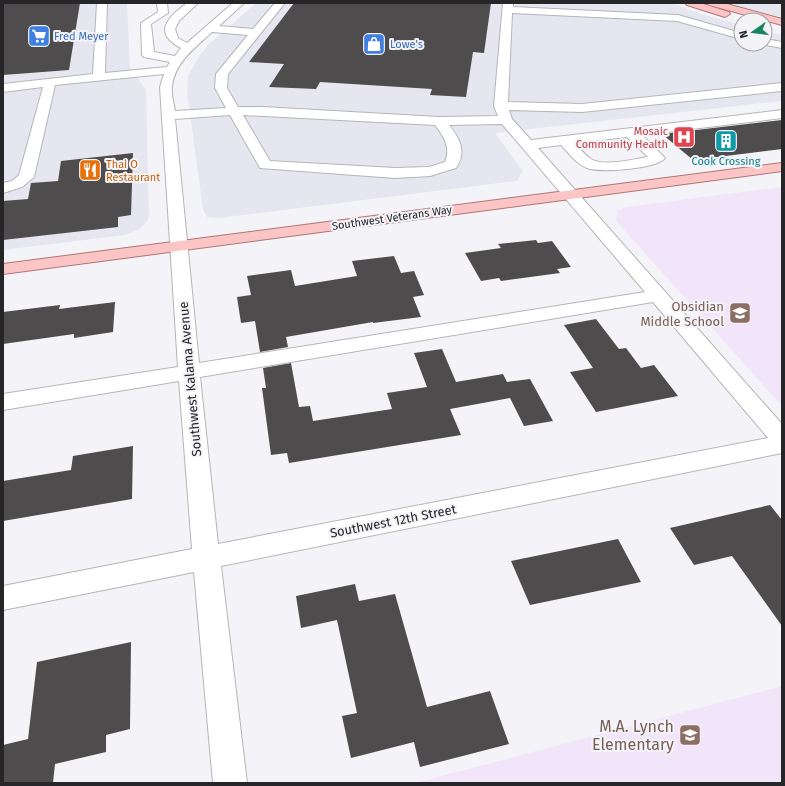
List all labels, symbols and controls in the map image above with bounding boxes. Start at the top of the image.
north arrow [733,12,773,52]
supermarket icon: Fred Meyer [26,23,52,49]
text: N [737,29,751,39]
place label: Fred Meyer [54,30,109,43]
shop icon: Lowe's [361,31,387,57]
place label: Lowe's [390,38,423,51]
hospital icon: Mosaic Community Health [671,124,697,150]
place label: Mosaic Community Health [576,125,668,151]
building icon: Cook Crossing [713,128,739,154]
place label: Cook Crossing [691,155,761,168]
restaurant icon: Thai O Restaurant [77,157,103,183]
place label: Thai O Restaurant [106,158,160,184]
street label: Southwest Veterans Way [331,203,453,233]
place label: Obsidian Middle School [640,299,724,329]
school or university icon: Obsidian Middle School [727,300,753,326]
street label: Southwest Kalama Avenue [176,301,204,457]
street label: Southwest 12th Street [329,501,458,541]
place label: M.A. Lynch Elementary [592,717,674,754]
school or university icon: M.A. Lynch Elementary [677,722,703,748]

